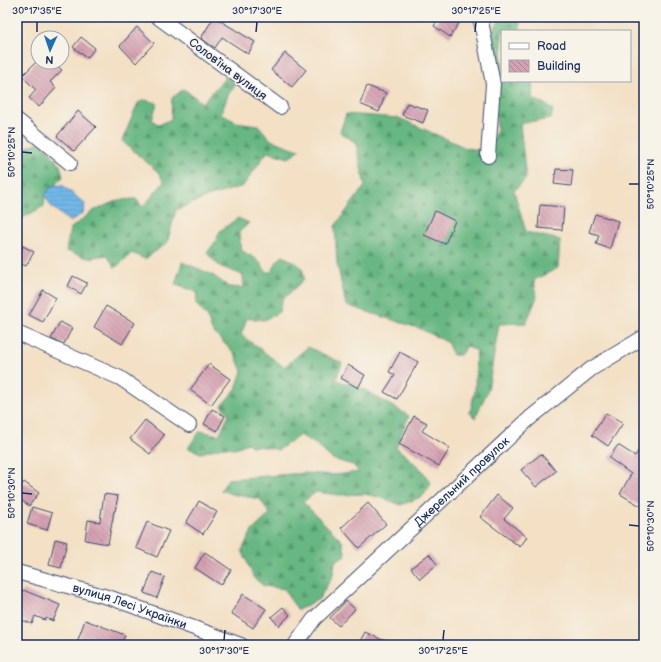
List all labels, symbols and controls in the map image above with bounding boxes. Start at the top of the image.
text: 30°17'35"E [12,5,62,17]
text: 30°17'30"E [232,5,282,17]
text: 30°17'25"E [451,5,501,17]
north arrow [30,30,70,70]
legend [501,30,631,82]
street label: Соловʼїна вулиця [186,35,270,104]
text: Road [537,39,566,54]
text: N [45,53,54,66]
text: Building [537,59,581,74]
text: 50°10'25"N [6,126,18,178]
text: 50°10'25"N [645,158,657,210]
street label: Джерельний провулок [411,434,513,530]
text: 50°10'30"N [6,467,18,519]
text: 50°10'30"N [645,500,657,552]
street label: вулиця Лесі Українки [71,581,189,633]
text: 30°17'30"E [199,645,249,657]
text: 30°17'25"E [418,645,468,657]

